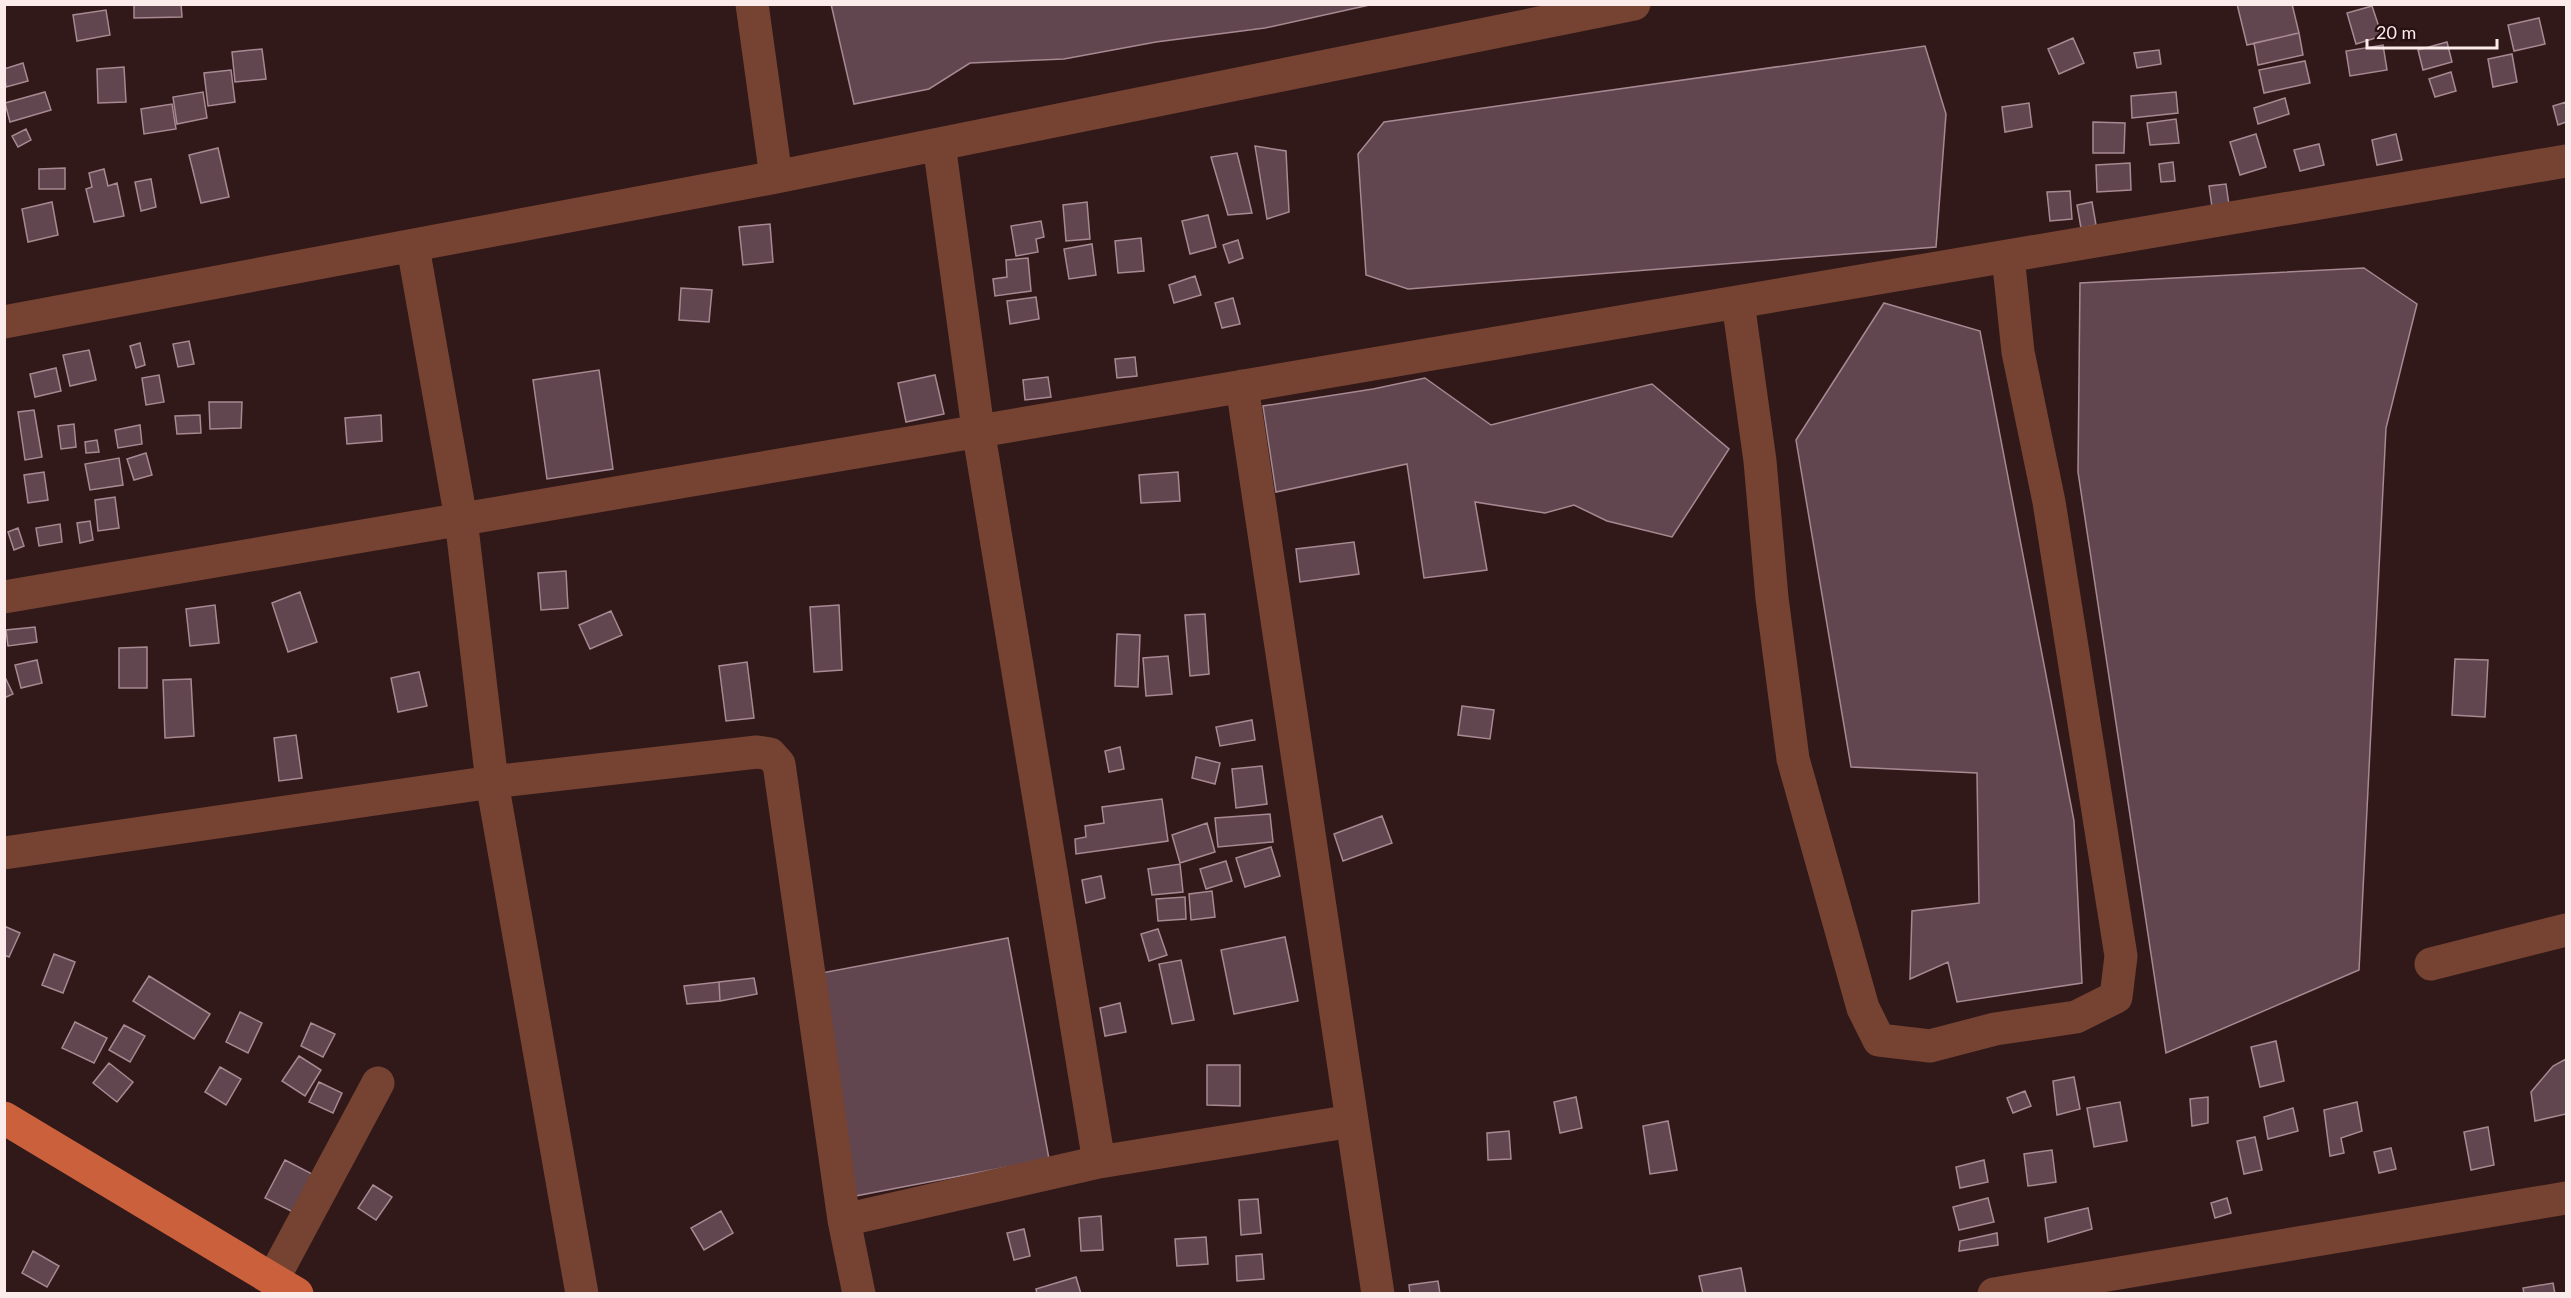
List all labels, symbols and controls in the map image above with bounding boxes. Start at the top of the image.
scale bar [2367,12,2498,50]
text: 20 m [2376,21,2416,43]

